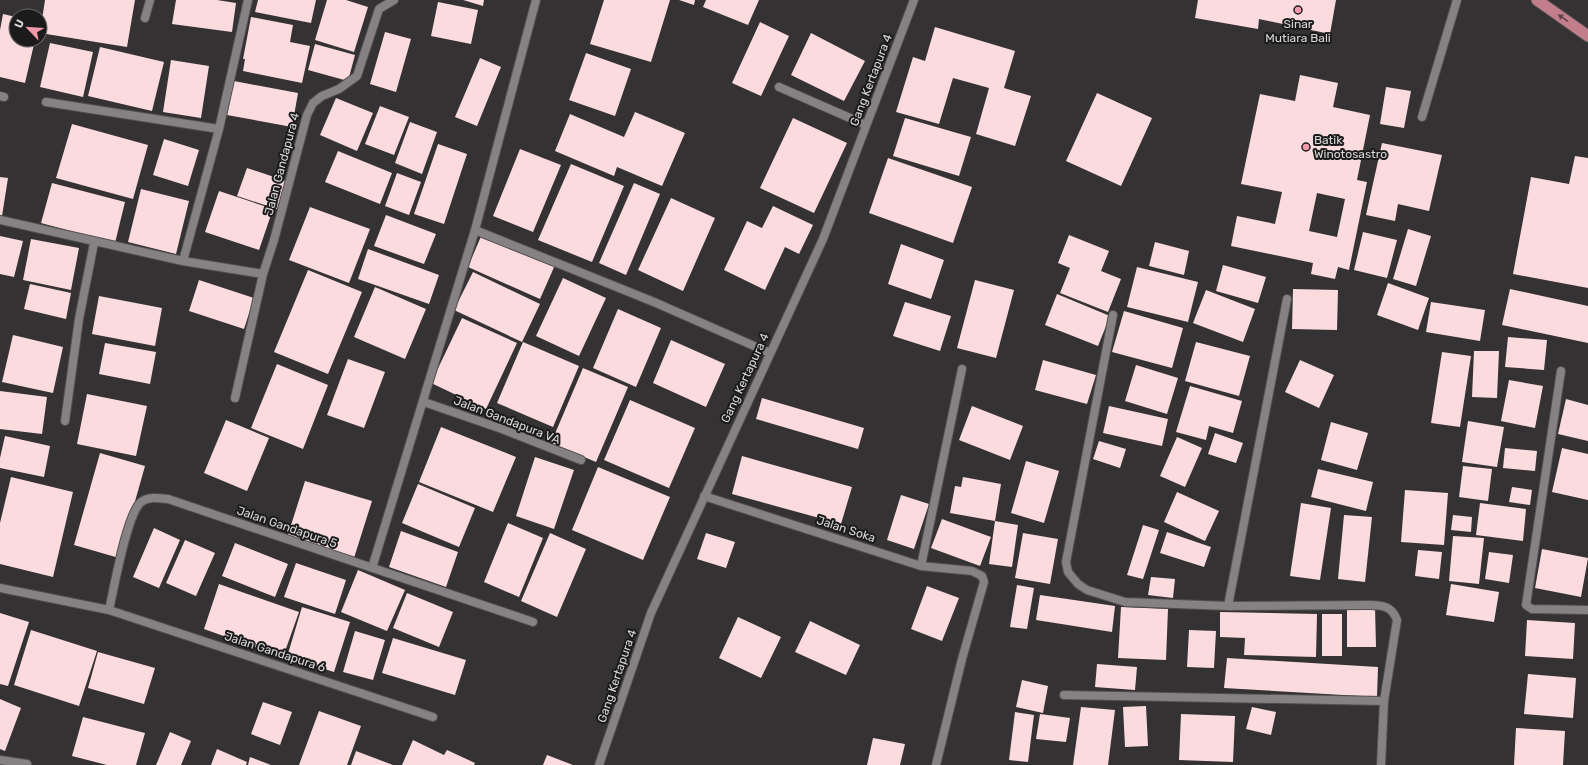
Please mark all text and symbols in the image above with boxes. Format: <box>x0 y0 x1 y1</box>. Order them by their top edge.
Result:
marker: Sinar Mutiara Bali <box>1293 5 1303 15</box>
north arrow <box>8 8 48 48</box>
one-way arrow <box>1557 14 1568 22</box>
place label: Sinar Mutiara Bali <box>1265 17 1331 45</box>
text: U <box>12 18 27 30</box>
street label: Gang Kertapura 4 <box>847 31 895 128</box>
street label: Jalan Gandapura 4 <box>262 111 303 217</box>
place label: Batik Winotosastro <box>1314 133 1387 161</box>
marker: Batik Winotosastro <box>1301 142 1311 152</box>
street label: Gang Kertapura 4 <box>718 330 772 425</box>
street label: Jalan Gandapura VA <box>452 393 562 447</box>
street label: Jalan Gandapura 5 <box>235 503 339 551</box>
street label: Jalan Soka <box>815 513 877 545</box>
street label: Gang Kertapura 4 <box>595 627 640 724</box>
street label: Jalan Gandapura 6 <box>223 629 327 675</box>

